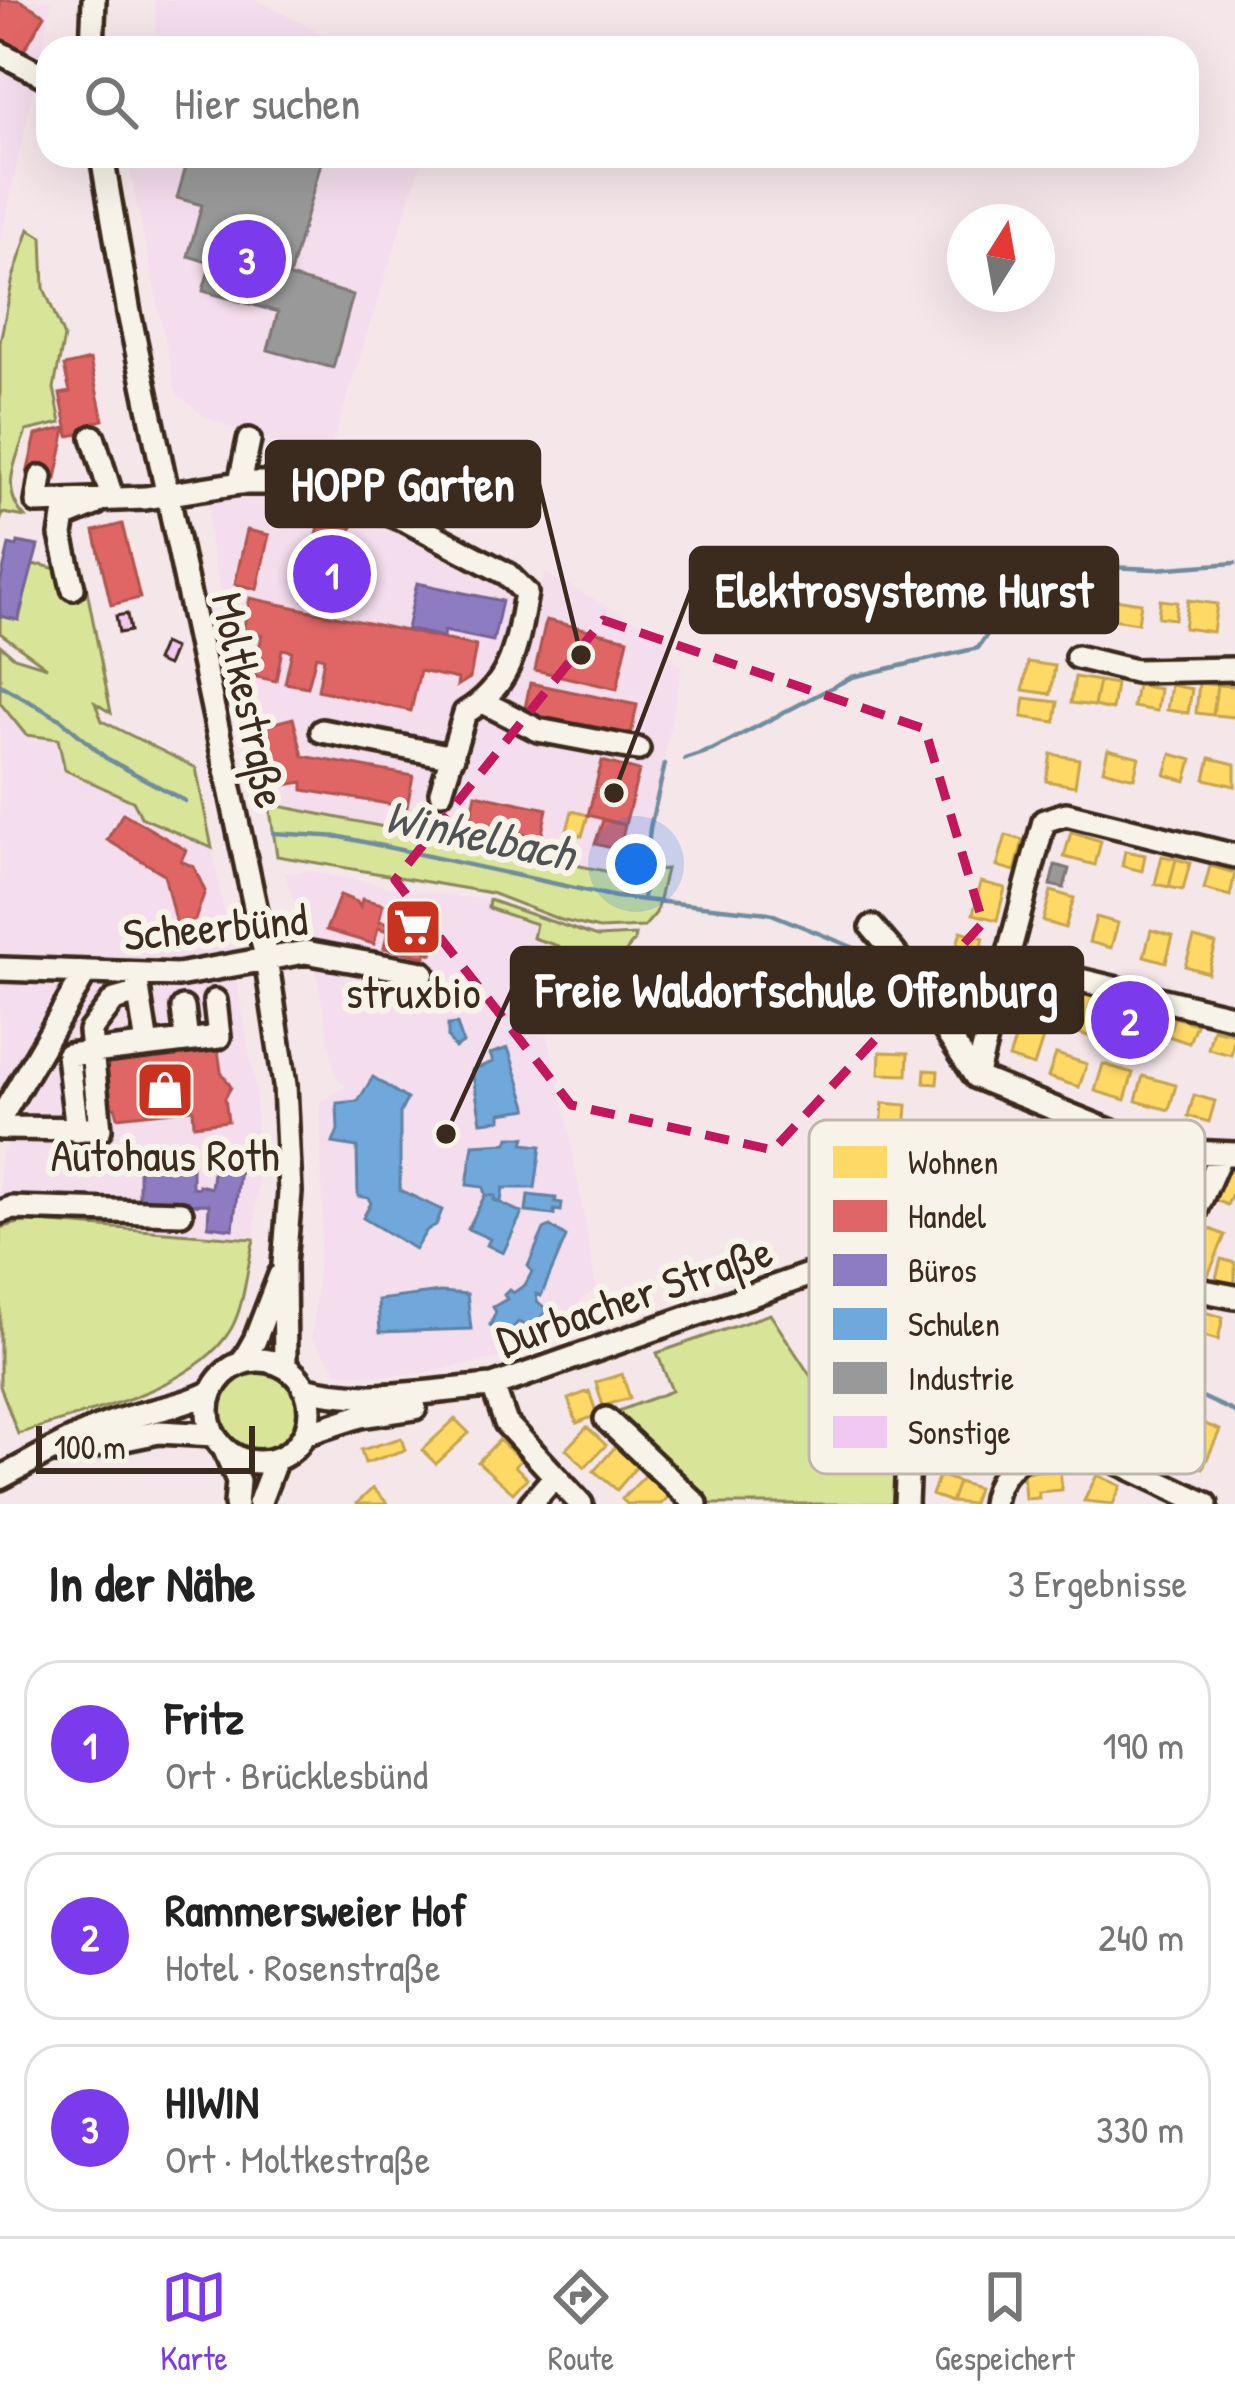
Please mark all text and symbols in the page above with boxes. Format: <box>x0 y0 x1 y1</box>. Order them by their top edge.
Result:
search box <box>36 36 1199 168</box>
icon: search <box>78 69 144 135</box>
text: Hier suchen <box>174 72 361 133</box>
north arrow <box>947 204 1055 312</box>
pin: 3 <box>208 214 286 304</box>
callout: HOPP Garten <box>267 442 539 526</box>
text: HOPP Garten <box>291 451 515 516</box>
pin: 1 <box>293 529 371 619</box>
callout: Elektrosysteme Hurst <box>691 548 1117 632</box>
text: Elektrosysteme Hurst <box>715 557 1095 623</box>
street label: Moltkestraße <box>197 587 303 813</box>
water label: Winkelbach <box>380 782 583 886</box>
your location <box>606 834 666 894</box>
street label: Scheerbünd <box>120 888 310 964</box>
supermarket icon: struxbio <box>382 896 444 958</box>
callout: Freie Waldorfschule Offenburg <box>512 948 1082 1032</box>
text: Freie Waldorfschule Offenburg <box>535 957 1058 1023</box>
place label: struxbio <box>345 961 481 1022</box>
pin: 2 <box>1091 975 1169 1065</box>
shop icon: Autohaus Roth <box>134 1059 196 1121</box>
legend <box>809 1120 1205 1474</box>
place label: Autohaus Roth <box>51 1124 279 1185</box>
text: Wohnen <box>908 1140 998 1184</box>
text: Handel <box>908 1194 986 1238</box>
street label: Durbacher Straße <box>488 1219 780 1371</box>
text: Büros <box>908 1248 977 1292</box>
text: Schulen <box>908 1302 1000 1346</box>
text: Industrie <box>908 1356 1014 1400</box>
text: Sonstige <box>908 1410 1011 1455</box>
scale bar <box>36 1420 255 1473</box>
text: 100 m <box>54 1425 126 1469</box>
text: In der Nähe <box>48 1548 255 1617</box>
text: 3 Ergebnisse <box>1007 1556 1187 1609</box>
text: Fritz <box>165 1687 244 1748</box>
text: 1 <box>83 1718 97 1771</box>
text: 190 m <box>1103 1718 1184 1771</box>
text: Ort · Brücklesbünd <box>165 1748 428 1801</box>
text: Rammersweier Hof <box>165 1879 467 1940</box>
text: 2 <box>81 1910 99 1963</box>
text: 240 m <box>1098 1910 1184 1963</box>
text: Hotel · Rosenstraße <box>165 1940 441 1993</box>
text: HIWIN <box>165 2071 259 2132</box>
text: 3 <box>81 2102 99 2155</box>
text: 330 m <box>1096 2102 1184 2155</box>
text: Ort · Moltkestraße <box>165 2132 430 2185</box>
tab: Karte <box>160 2264 228 2380</box>
tab: Route <box>548 2264 614 2380</box>
tab: Gespeichert <box>935 2264 1075 2380</box>

